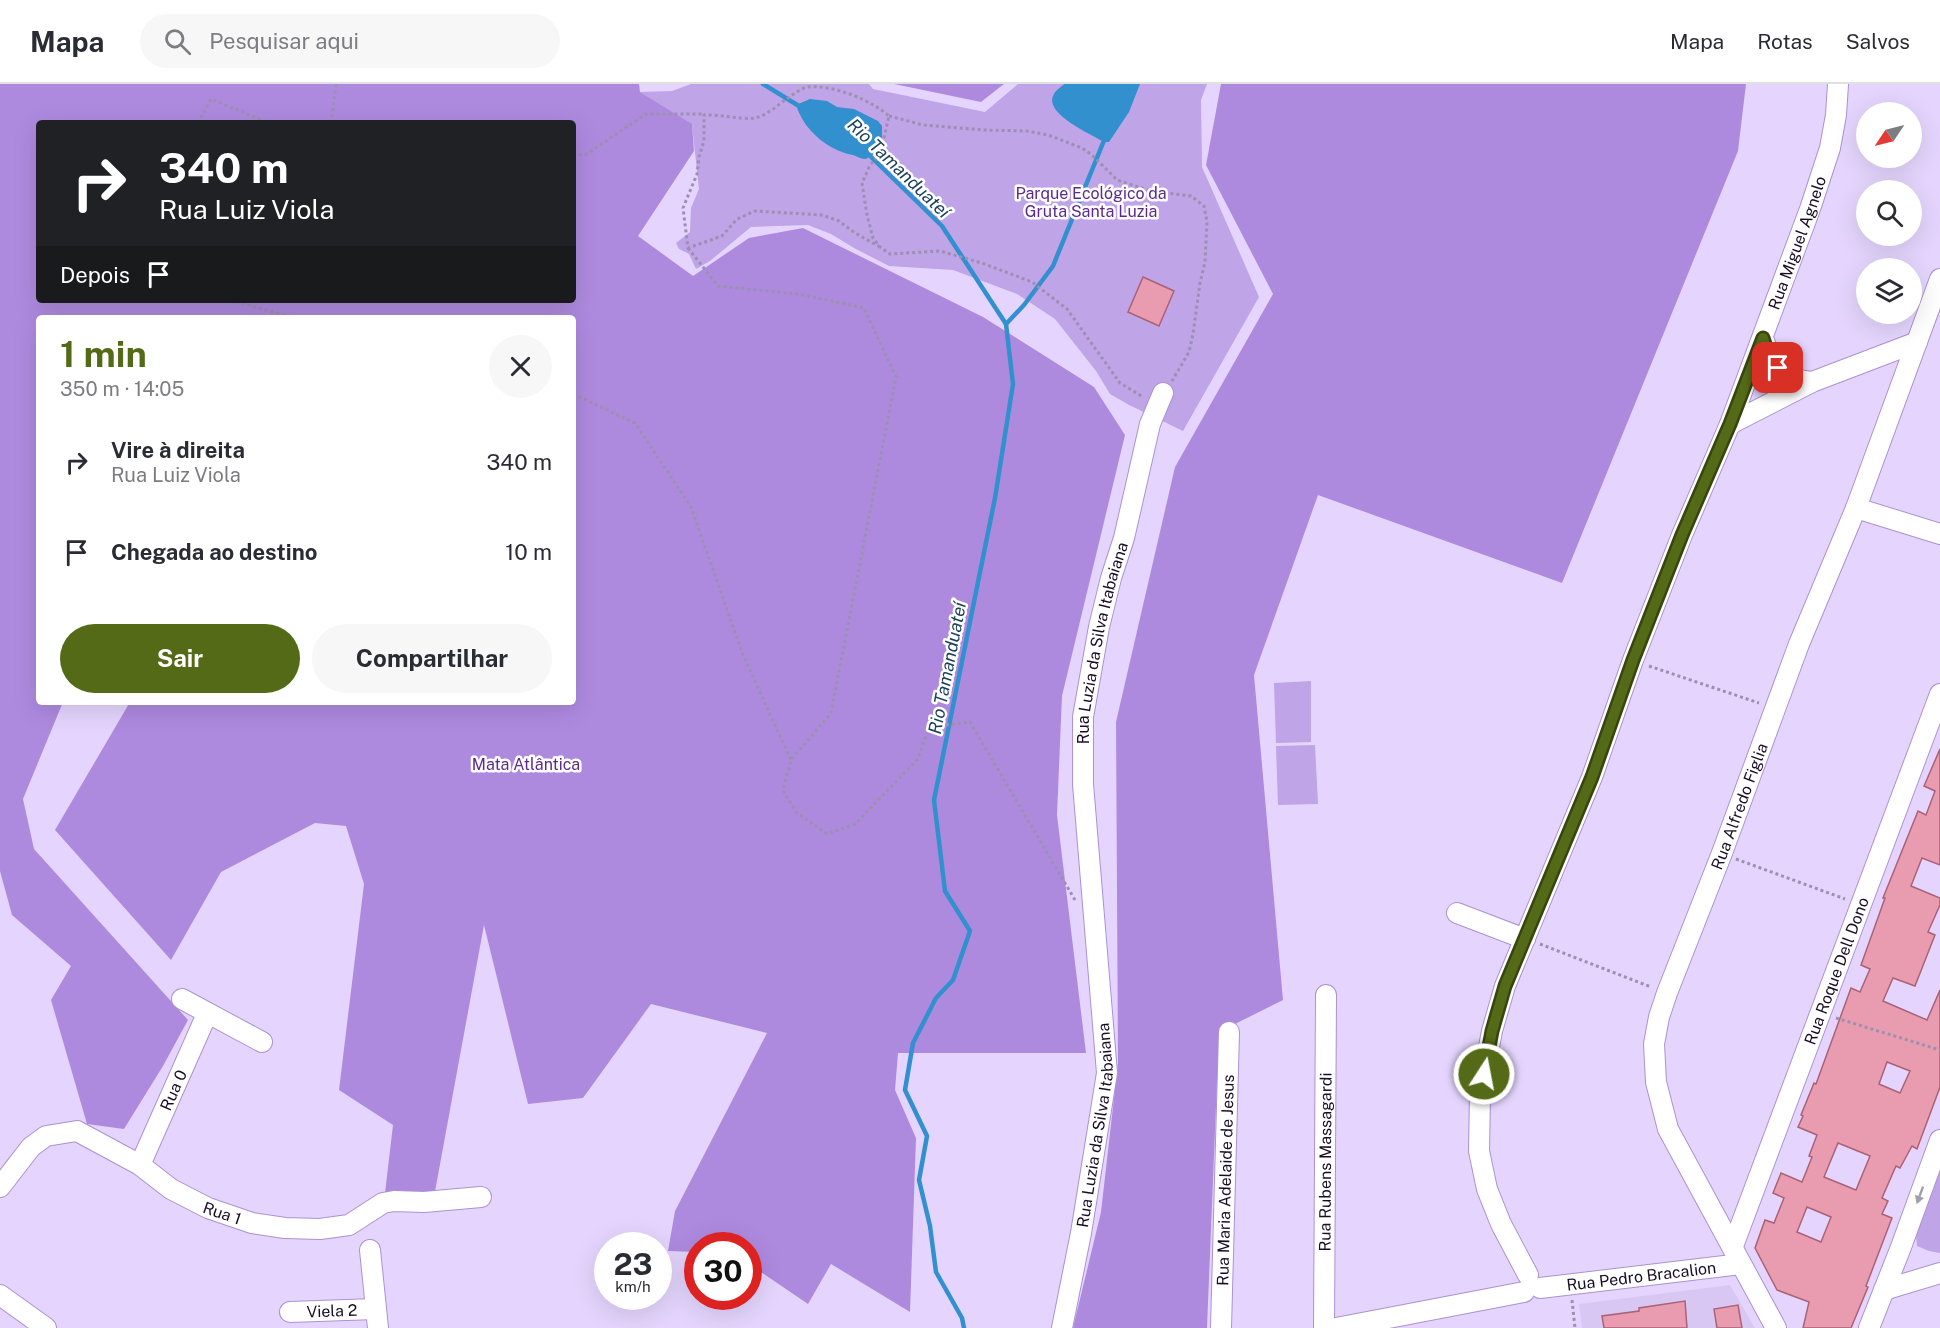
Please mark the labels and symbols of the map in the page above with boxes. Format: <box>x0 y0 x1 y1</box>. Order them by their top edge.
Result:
north arrow <box>1856 102 1922 168</box>
water label: Rio Tamanduateí <box>844 114 956 223</box>
street label: Rua Miguel Agnelo <box>1764 174 1830 312</box>
park label: Parque Ecológico da Gruta Santa Luzia <box>1015 184 1167 221</box>
pin <box>1752 342 1803 393</box>
street label: Rua Luzia da Silva Itabaiana <box>1074 539 1132 744</box>
water label: Rio Tamanduateí <box>924 599 970 736</box>
street label: Rua Alfredo Figlia <box>1707 740 1771 872</box>
park label: Mata Atlântica <box>472 755 580 774</box>
street label: Rua Roque Dell Dono <box>1800 894 1873 1047</box>
street label: Rua Luzia da Silva Itabaiana <box>1073 1022 1117 1229</box>
position arrow <box>1452 1042 1516 1106</box>
street label: Rua 0 <box>156 1067 191 1113</box>
street label: Rua Rubens Massagardi <box>1315 1072 1335 1252</box>
street label: Rua Maria Adelaide de Jesus <box>1213 1074 1237 1286</box>
one-way arrow <box>1915 1186 1925 1204</box>
street label: Rua 1 <box>201 1198 244 1228</box>
speed limit sign: 30 <box>684 1232 762 1310</box>
street label: Rua Pedro Bracalion <box>1565 1258 1717 1294</box>
street label: Viela 2 <box>306 1300 358 1321</box>

